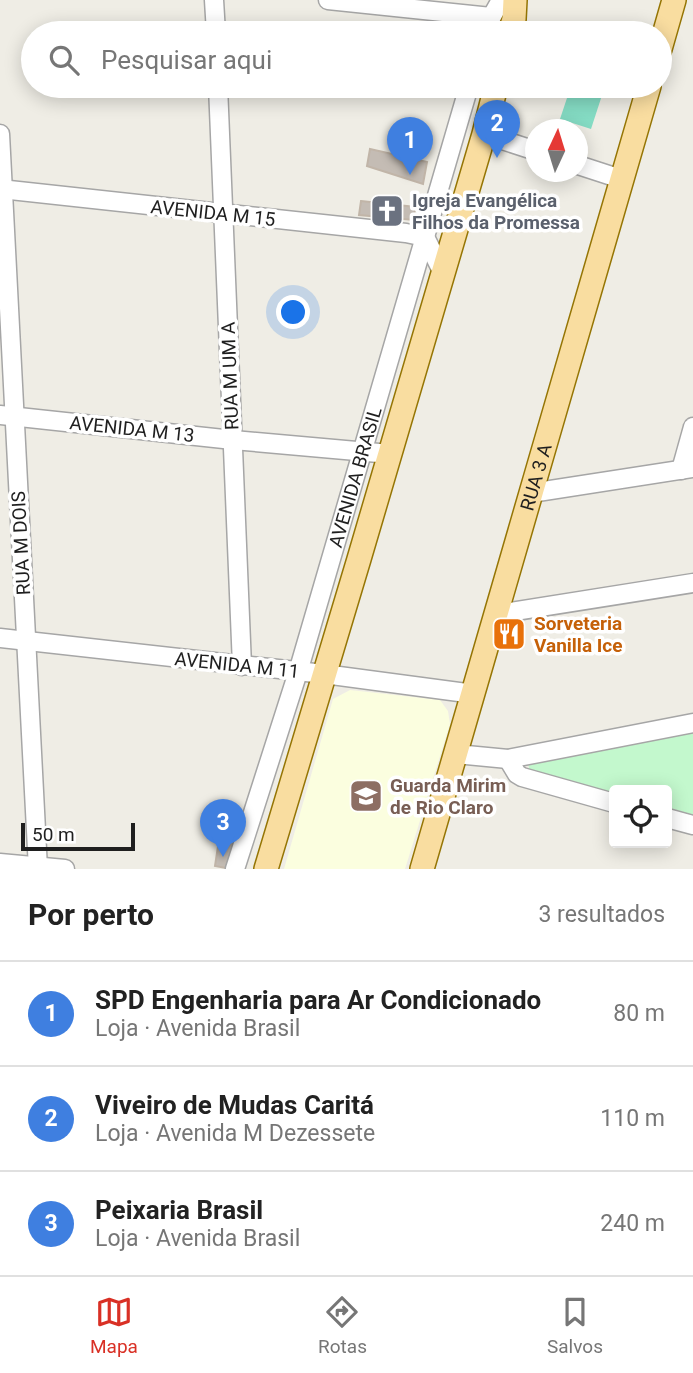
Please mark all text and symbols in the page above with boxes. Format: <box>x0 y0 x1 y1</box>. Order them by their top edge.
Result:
search box <box>21 21 672 98</box>
icon: search <box>45 41 83 79</box>
text: Pesquisar aqui <box>101 45 272 75</box>
pin: 2 <box>474 100 520 158</box>
pin: 1 <box>387 117 433 175</box>
north arrow <box>525 119 588 182</box>
place label: Igreja Evangélica Filhos da Promessa <box>412 189 580 234</box>
church icon: Igreja Evangélica Filhos da Promessa <box>368 192 406 230</box>
street label: AVENIDA M 15 <box>150 195 276 231</box>
your location <box>276 295 310 329</box>
street label: RUA M UM A <box>217 321 243 430</box>
street label: AVENIDA BRASIL <box>324 404 386 550</box>
street label: AVENIDA M 13 <box>69 411 195 447</box>
street label: RUA 3 A <box>515 440 556 513</box>
street label: RUA M DOIS <box>7 490 35 596</box>
place label: Sorveteria Vanilla Ice <box>534 612 623 657</box>
restaurant icon: Sorveteria Vanilla Ice <box>490 615 528 653</box>
street label: AVENIDA M 11 <box>174 647 300 683</box>
place label: Guarda Mirim de Rio Claro <box>390 774 506 819</box>
school or university icon: Guarda Mirim de Rio Claro <box>347 777 385 815</box>
map controls <box>609 785 672 848</box>
button: locate <box>609 785 672 848</box>
pin: 3 <box>200 799 246 857</box>
scale bar <box>21 820 135 852</box>
text: 50 m <box>32 823 75 846</box>
text: Por perto <box>28 897 154 932</box>
text: 3 resultados <box>538 901 665 928</box>
text: SPD Engenharia para Ar Condicionado <box>95 985 541 1015</box>
text: 1 <box>44 1000 58 1027</box>
text: 80 m <box>613 1000 665 1027</box>
text: Loja · Avenida Brasil <box>95 1015 300 1042</box>
text: Viveiro de Mudas Caritá <box>95 1090 374 1120</box>
text: 2 <box>44 1105 58 1132</box>
text: 110 m <box>600 1105 665 1132</box>
text: Loja · Avenida M Dezessete <box>95 1120 375 1147</box>
text: Peixaria Brasil <box>95 1195 263 1225</box>
text: 3 <box>44 1210 58 1237</box>
text: 240 m <box>600 1210 665 1237</box>
text: Loja · Avenida Brasil <box>95 1225 300 1252</box>
tab: Mapa <box>90 1293 138 1358</box>
tab: Rotas <box>318 1293 367 1358</box>
tab: Salvos <box>547 1293 603 1358</box>

